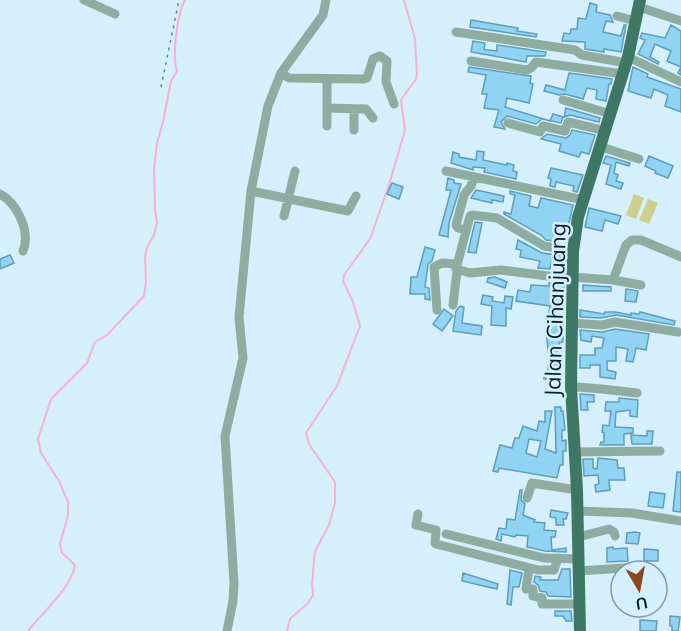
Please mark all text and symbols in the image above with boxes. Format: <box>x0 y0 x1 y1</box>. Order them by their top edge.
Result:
street label: Jalan Cihanjuang <box>538 223 572 397</box>
north arrow <box>609 559 669 619</box>
text: U <box>634 593 649 615</box>

